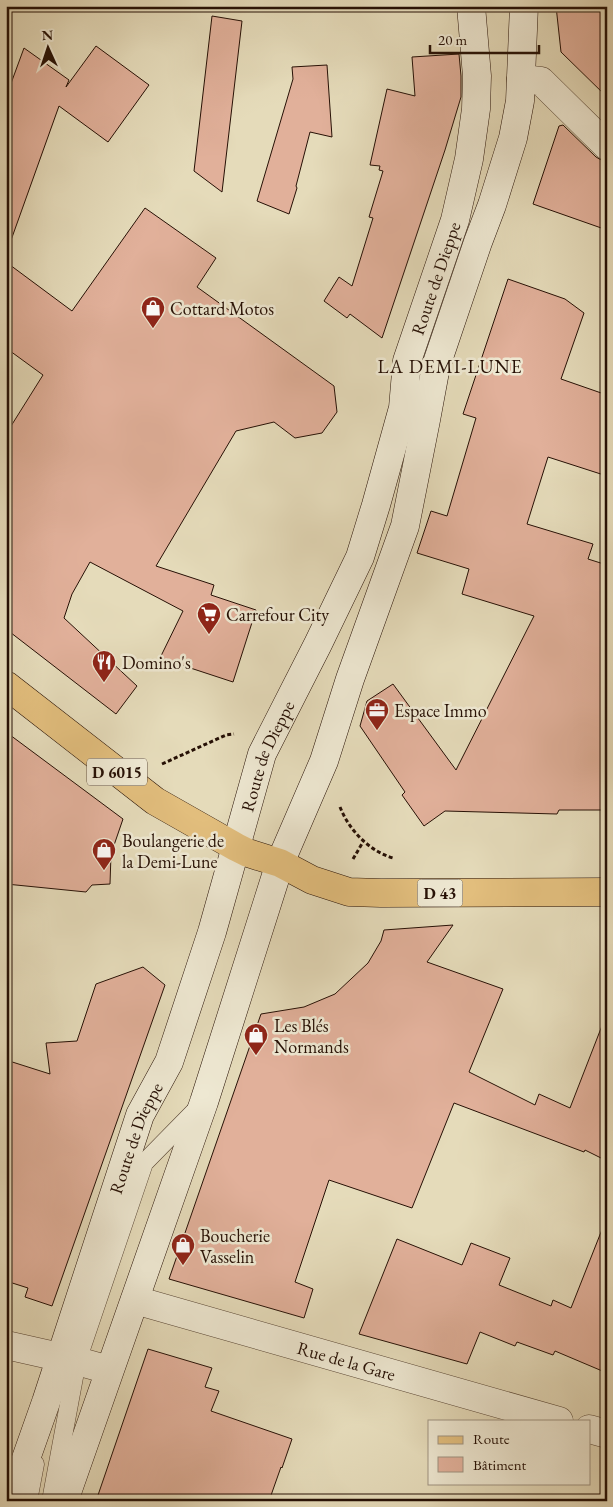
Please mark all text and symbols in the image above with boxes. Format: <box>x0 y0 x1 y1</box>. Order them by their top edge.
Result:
north arrow <box>22 22 72 72</box>
scale bar <box>430 22 539 54</box>
text: N <box>41 26 54 44</box>
text: 20 m <box>438 30 467 49</box>
street label: Route de Dieppe <box>405 219 465 338</box>
shop icon: Cottard Motos <box>140 295 166 329</box>
place label: Cottard Motos <box>170 297 274 320</box>
district label: LA DEMI-LUNE <box>378 354 522 379</box>
supermarket icon: Carrefour City <box>196 601 222 635</box>
place label: Carrefour City <box>226 603 329 626</box>
restaurant icon: Domino's <box>91 649 117 683</box>
place label: Domino's <box>122 651 191 674</box>
street label: Route de Dieppe <box>235 696 299 814</box>
office icon: Espace Immo <box>364 697 390 731</box>
place label: Espace Immo <box>394 699 487 722</box>
road number: D 6015 <box>87 759 147 786</box>
place label: Boulangerie de la Demi-Lune <box>122 829 224 873</box>
shop icon: Boulangerie de la Demi-Lune <box>91 837 117 871</box>
road number: D 43 <box>418 880 462 906</box>
place label: Les Blés Normands <box>274 1014 349 1058</box>
shop icon: Les Blés Normands <box>243 1022 269 1056</box>
street label: Route de Dieppe <box>104 1078 167 1197</box>
place label: Boucherie Vasselin <box>200 1224 270 1268</box>
shop icon: Boucherie Vasselin <box>170 1232 196 1266</box>
street label: Rue de la Gare <box>295 1335 398 1385</box>
legend <box>428 1420 590 1484</box>
text: Route <box>473 1429 510 1448</box>
text: Bâtiment <box>473 1455 527 1474</box>

